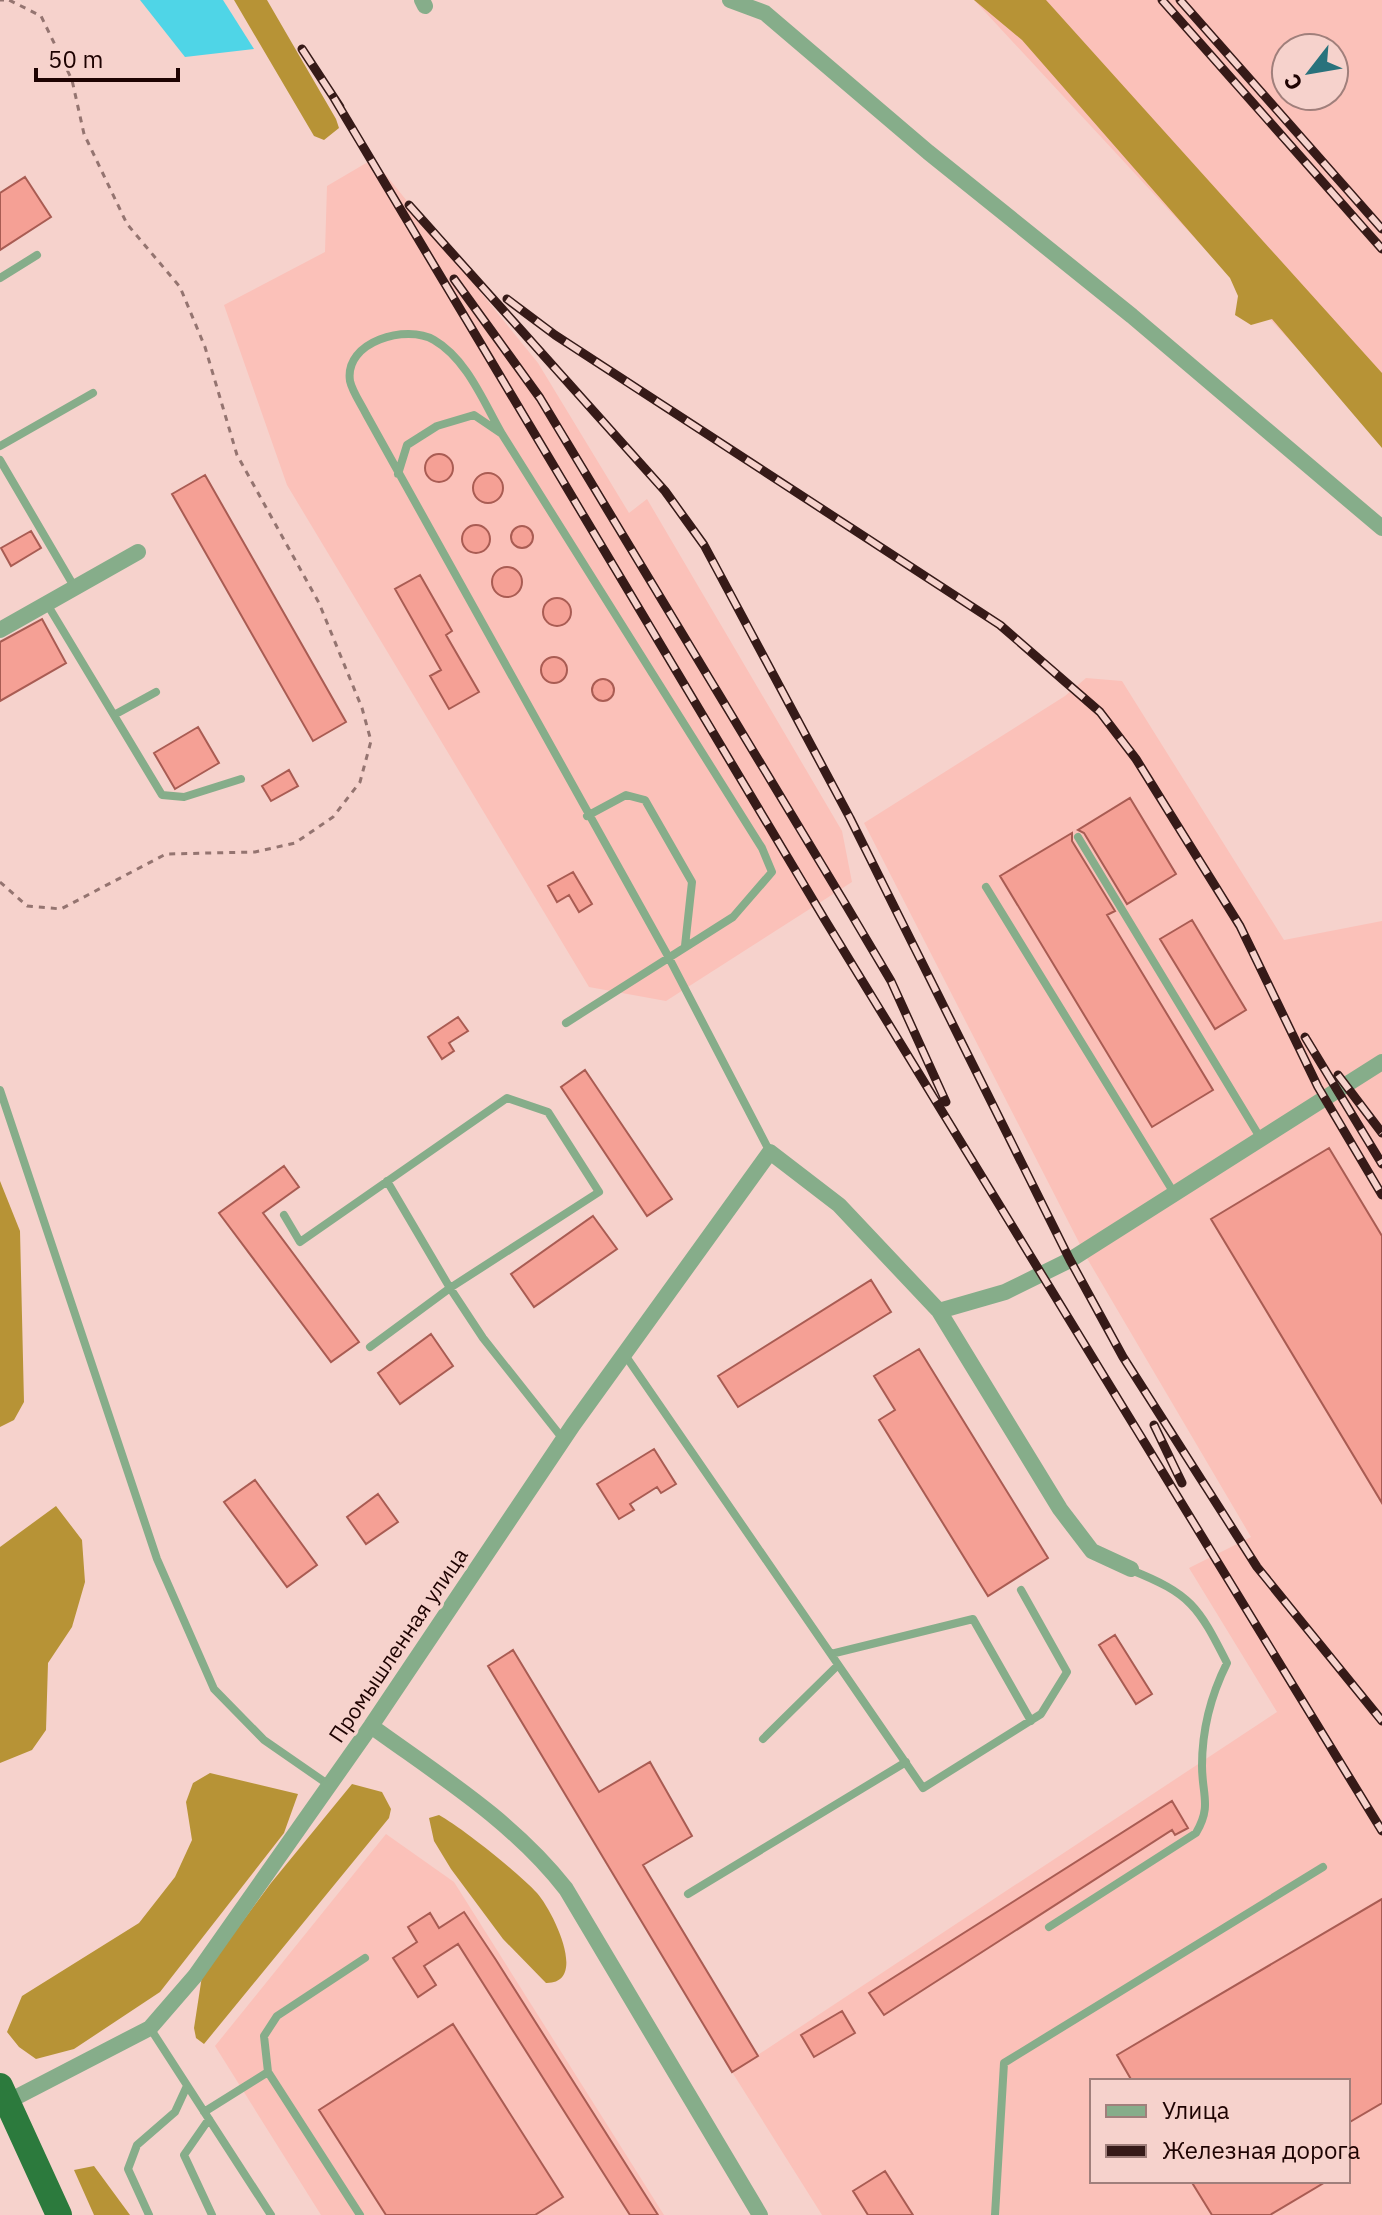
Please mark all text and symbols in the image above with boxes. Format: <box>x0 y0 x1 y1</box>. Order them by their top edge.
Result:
scale bar <box>36 32 178 82</box>
north arrow <box>1270 32 1350 112</box>
text: 50 m <box>48 43 103 75</box>
text: С <box>1276 69 1309 96</box>
street label: Промышленная улица <box>321 1541 474 1748</box>
legend <box>1090 2079 1350 2183</box>
text: Улица <box>1162 2094 1230 2126</box>
text: Железная дорога <box>1162 2134 1360 2166</box>

